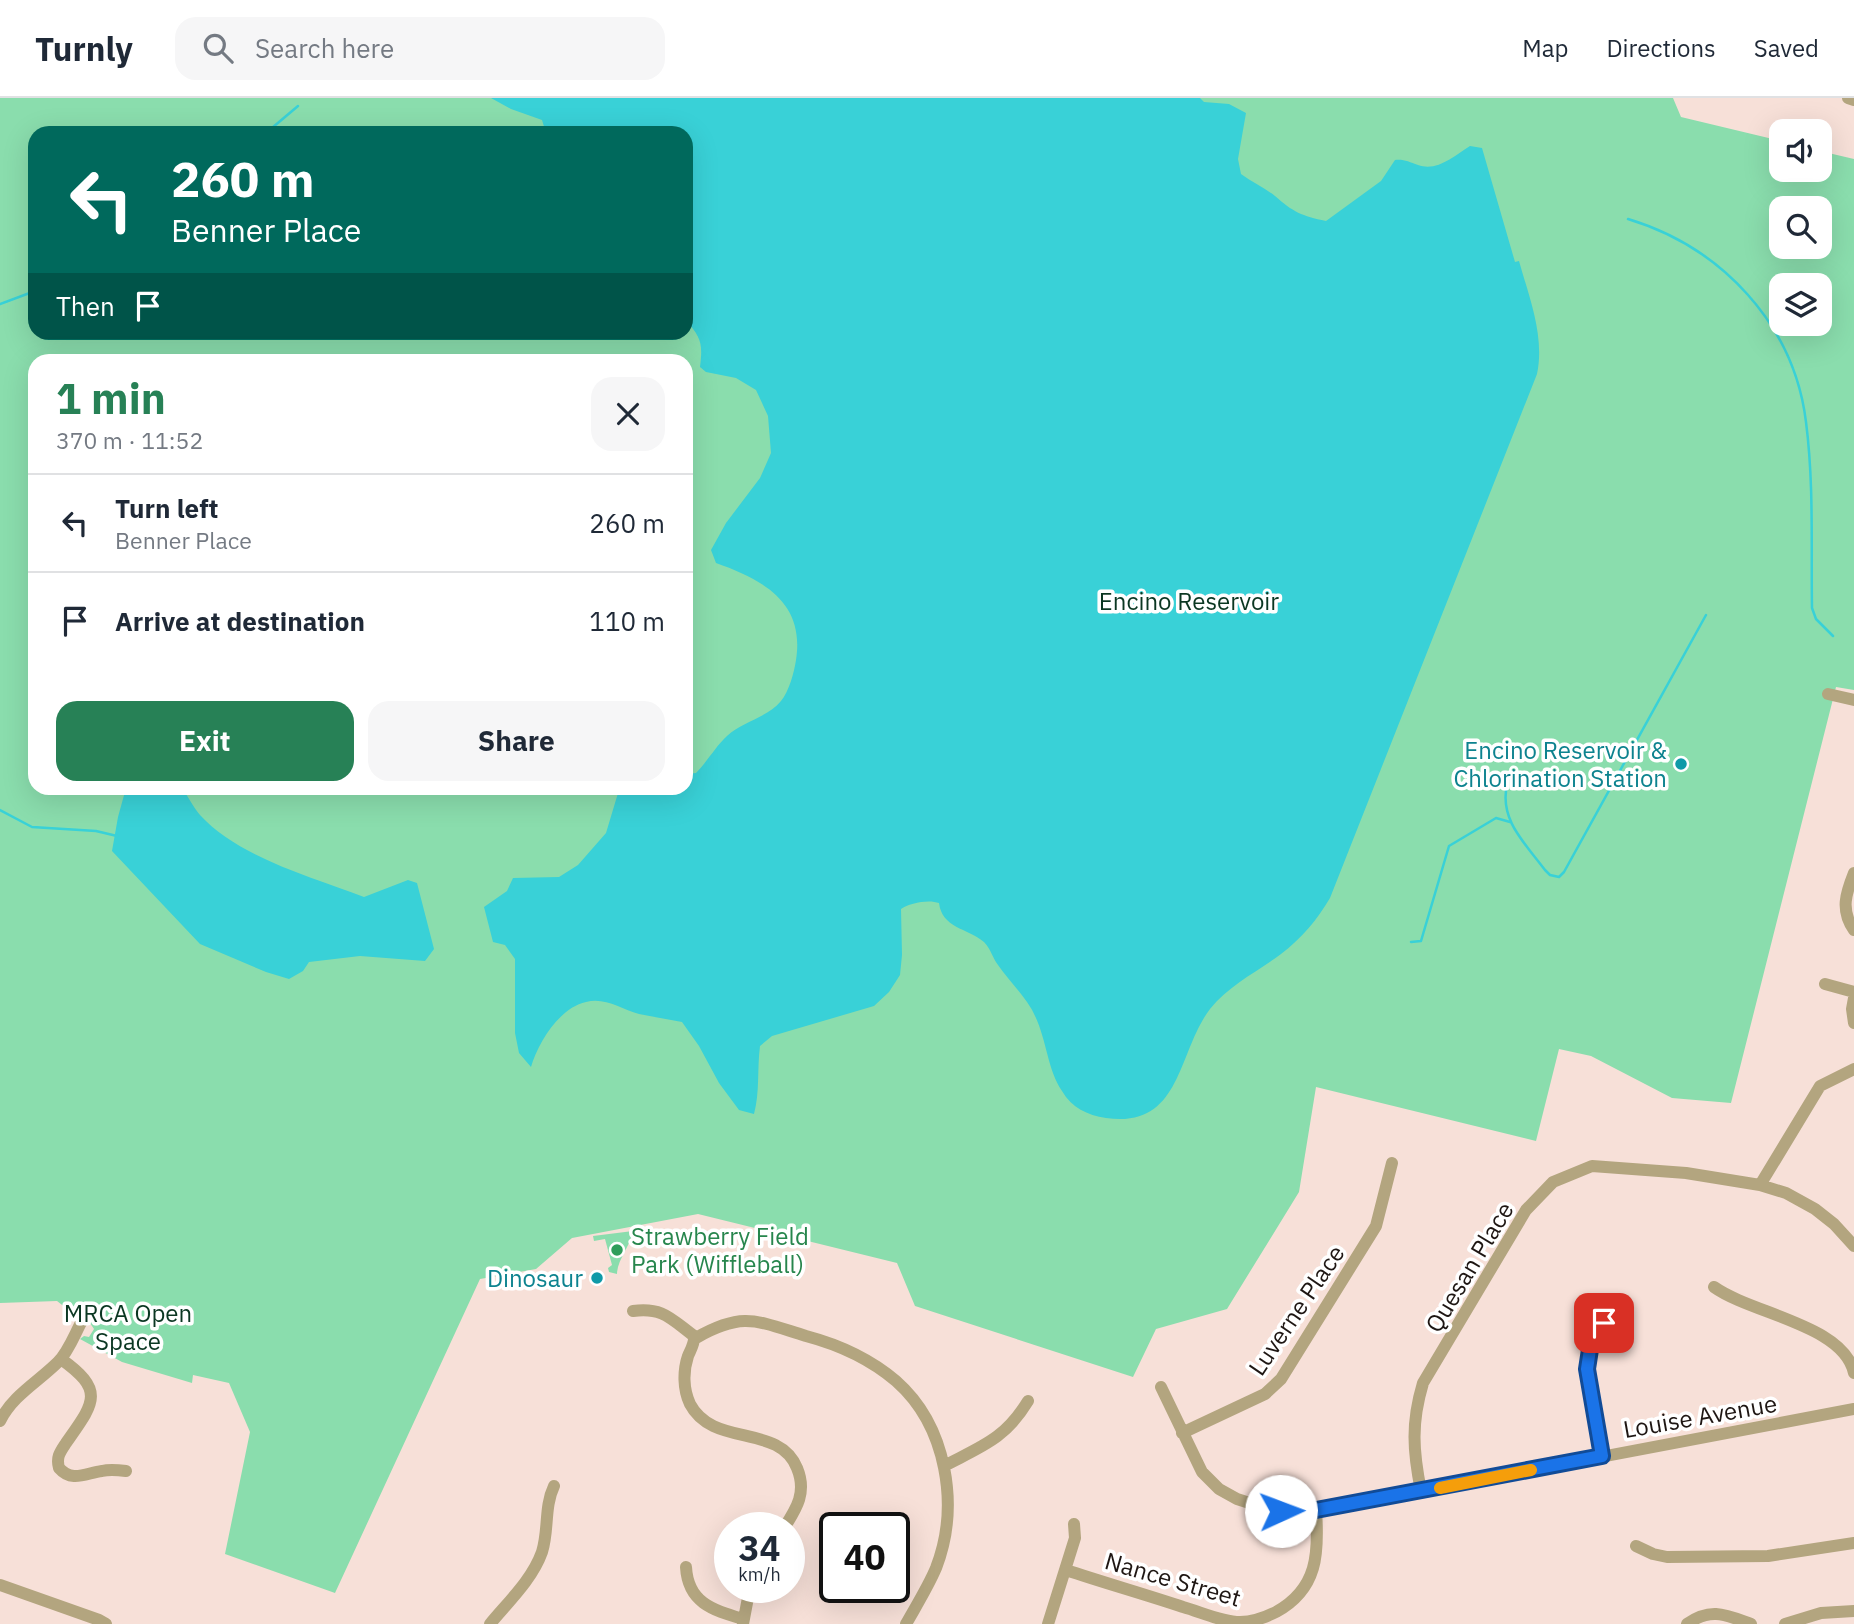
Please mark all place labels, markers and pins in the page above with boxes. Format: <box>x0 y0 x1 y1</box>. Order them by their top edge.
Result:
place label: Encino Reservoir & Chlorination Station <box>1453 734 1667 794</box>
marker: Encino Reservoir & Chlorination Station <box>1673 756 1689 772</box>
place label: Strawberry Field Park (Wiffleball) <box>631 1220 809 1280</box>
marker: Strawberry Field Park (Wiffleball) <box>609 1242 625 1258</box>
place label: Dinosaur <box>487 1262 583 1294</box>
marker: Dinosaur <box>589 1270 605 1286</box>
pin <box>1574 1293 1634 1353</box>

